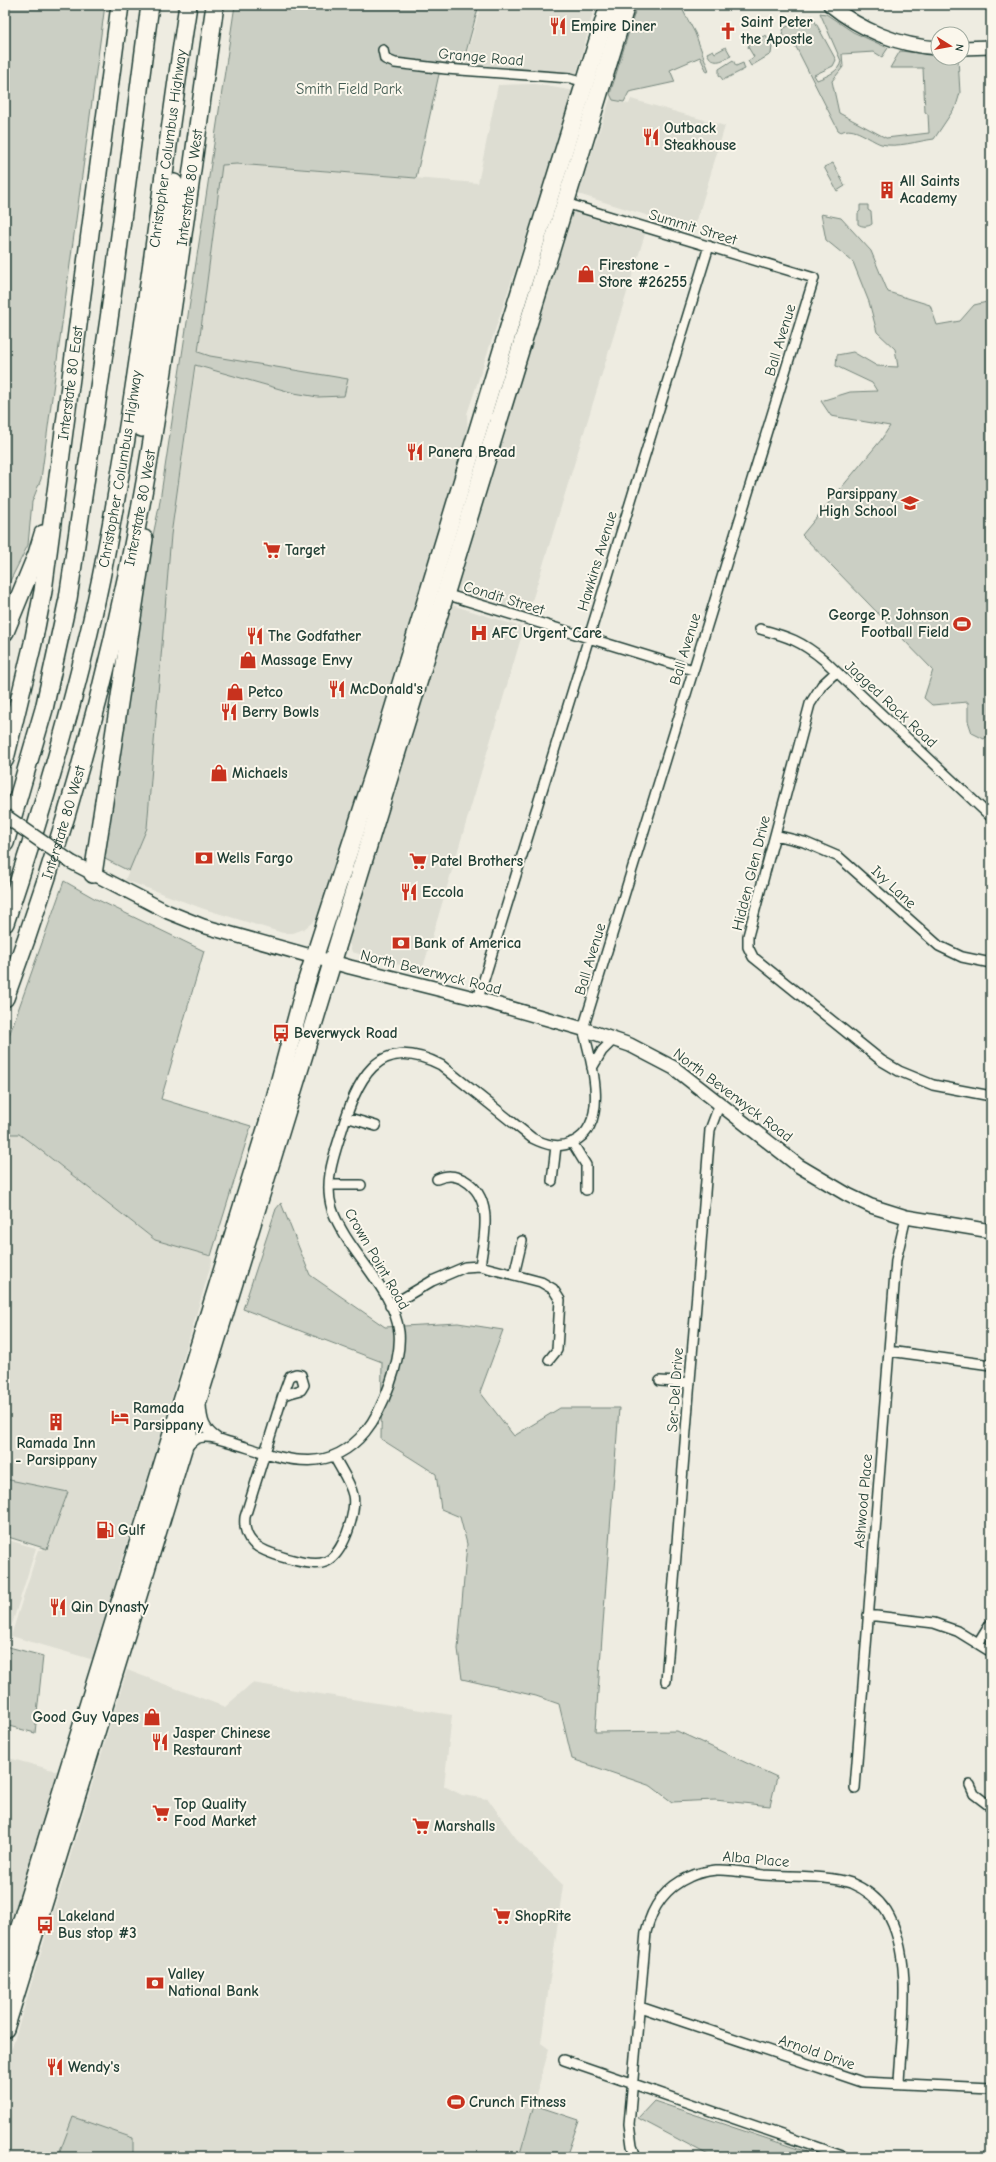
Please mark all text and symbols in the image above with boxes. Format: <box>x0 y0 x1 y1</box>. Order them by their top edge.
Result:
place label: Saint Peter the Apostle <box>740 13 813 48</box>
restaurant icon: Empire Diner <box>548 16 568 36</box>
place label: Empire Diner <box>571 17 656 35</box>
church icon: Saint Peter the Apostle <box>718 21 738 41</box>
north arrow <box>930 26 970 66</box>
text: N <box>952 43 966 53</box>
street label: Grange Road <box>438 44 524 70</box>
street label: Christopher Columbus Highway <box>145 48 190 249</box>
park label: Smith Field Park <box>296 80 403 98</box>
place label: Outback Steakhouse <box>664 119 736 154</box>
street label: Interstate 80 West <box>173 127 207 247</box>
restaurant icon: Outback Steakhouse <box>641 127 661 147</box>
place label: All Saints Academy <box>900 172 960 207</box>
building icon: All Saints Academy <box>877 180 897 200</box>
street label: Summit Street <box>647 205 740 249</box>
place label: Firestone - Store #26255 <box>599 256 687 291</box>
shop icon: Firestone - Store #26255 <box>576 264 596 284</box>
street label: Ball Avenue <box>761 301 800 378</box>
street label: Interstate 80 East <box>54 324 87 441</box>
street label: Christopher Columbus Highway <box>94 369 146 569</box>
restaurant icon: Panera Bread <box>405 442 425 462</box>
place label: Panera Bread <box>428 443 516 461</box>
street label: Interstate 80 West <box>120 448 160 568</box>
place label: Parsippany High School <box>819 485 897 520</box>
school or university icon: Parsippany High School <box>900 493 920 513</box>
street label: Hawkins Avenue <box>573 508 621 613</box>
supermarket icon: Target <box>262 540 282 560</box>
place label: Target <box>285 541 326 559</box>
street label: Condit Street <box>461 577 547 619</box>
place label: George P. Johnson Football Field <box>829 606 949 641</box>
street label: Ball Avenue <box>666 610 705 687</box>
sports icon: George P. Johnson Football Field <box>952 614 972 634</box>
hospital icon: AFC Urgent Care <box>469 623 489 643</box>
place label: AFC Urgent Care <box>492 624 602 642</box>
restaurant icon: The Godfather <box>245 626 265 646</box>
place label: The Godfather <box>268 627 361 645</box>
shop icon: Massage Envy <box>238 650 258 670</box>
place label: Massage Envy <box>261 651 352 669</box>
street label: Jagged Rock Road <box>841 657 941 751</box>
restaurant icon: McDonald's <box>327 679 347 699</box>
place label: McDonald's <box>350 680 423 698</box>
shop icon: Petco <box>225 682 245 702</box>
place label: Petco <box>248 683 283 701</box>
restaurant icon: Berry Bowls <box>219 702 239 722</box>
place label: Berry Bowls <box>242 703 319 721</box>
street label: Interstate 80 West <box>38 763 89 882</box>
shop icon: Michaels <box>209 763 229 783</box>
place label: Michaels <box>232 764 288 782</box>
street label: Hidden Glen Drive <box>728 813 774 932</box>
bank icon: Wells Fargo <box>194 848 214 868</box>
place label: Wells Fargo <box>217 849 293 867</box>
supermarket icon: Patel Brothers <box>408 851 428 871</box>
place label: Patel Brothers <box>431 852 523 870</box>
street label: Ivy Lane <box>868 862 920 913</box>
restaurant icon: Eccola <box>399 882 419 902</box>
place label: Eccola <box>422 883 464 901</box>
street label: Ball Avenue <box>571 920 610 997</box>
bank icon: Bank of America <box>391 933 411 953</box>
place label: Bank of America <box>414 934 521 952</box>
street label: North Beverwyck Road <box>359 946 503 998</box>
bus stop icon: Beverwyck Road <box>271 1023 291 1043</box>
place label: Beverwyck Road <box>294 1024 398 1042</box>
street label: North Beverwyck Road <box>670 1044 796 1146</box>
street label: Crown Point Road <box>341 1205 413 1313</box>
street label: Ser-Del Drive <box>663 1347 687 1433</box>
place label: Ramada Parsippany <box>133 1399 203 1434</box>
hotel icon: Ramada Parsippany <box>110 1407 130 1427</box>
building icon: Ramada Inn - Parsippany <box>46 1412 66 1432</box>
place label: Ramada Inn - Parsippany <box>15 1434 97 1469</box>
street label: Ashwood Place <box>850 1453 876 1549</box>
fuel station icon: Gulf <box>95 1520 115 1540</box>
place label: Gulf <box>118 1521 146 1539</box>
restaurant icon: Qin Dynasty <box>48 1597 68 1617</box>
place label: Qin Dynasty <box>71 1598 149 1616</box>
shop icon: Good Guy Vapes <box>142 1707 162 1727</box>
place label: Good Guy Vapes <box>33 1708 139 1726</box>
place label: Jasper Chinese Restaurant <box>173 1724 270 1759</box>
restaurant icon: Jasper Chinese Restaurant <box>150 1732 170 1752</box>
place label: Top Quality Food Market <box>174 1795 258 1830</box>
supermarket icon: Top Quality Food Market <box>151 1803 171 1823</box>
supermarket icon: Marshalls <box>411 1816 431 1836</box>
place label: Marshalls <box>434 1817 495 1835</box>
street label: Alba Place <box>722 1847 791 1871</box>
supermarket icon: ShopRite <box>492 1906 512 1926</box>
place label: Lakeland Bus stop #3 <box>58 1907 137 1942</box>
place label: ShopRite <box>515 1907 571 1925</box>
bus stop icon: Lakeland Bus stop #3 <box>35 1915 55 1935</box>
place label: Valley National Bank <box>168 1965 259 2000</box>
bank icon: Valley National Bank <box>145 1973 165 1993</box>
street label: Arnold Drive <box>777 2031 858 2074</box>
restaurant icon: Wendy's <box>45 2057 65 2077</box>
place label: Wendy's <box>68 2058 120 2076</box>
sports icon: Crunch Fitness <box>446 2092 466 2112</box>
place label: Crunch Fitness <box>469 2093 566 2111</box>

